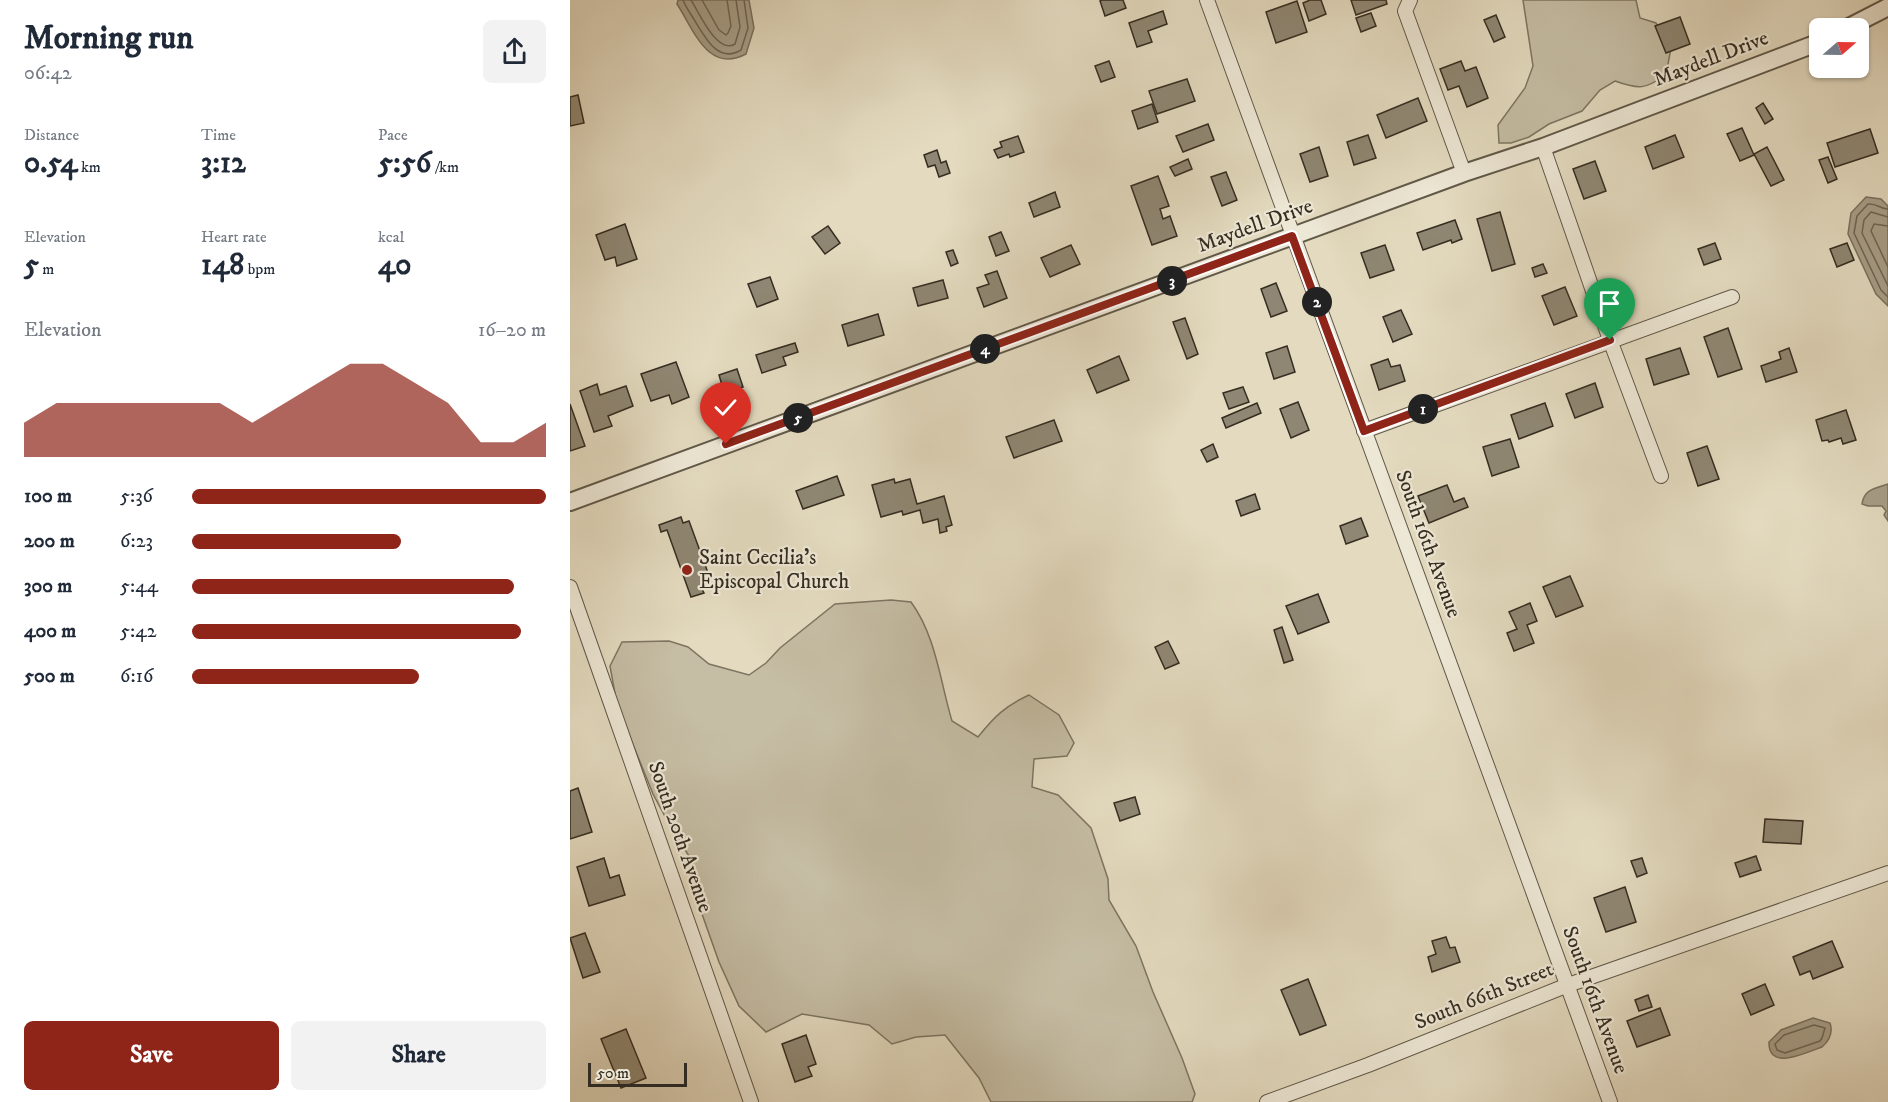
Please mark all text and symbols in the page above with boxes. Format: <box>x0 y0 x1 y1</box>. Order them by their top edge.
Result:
text: Morning run <box>24 18 193 59</box>
north arrow <box>1809 18 1869 78</box>
map controls <box>1809 18 1869 78</box>
button: share <box>483 20 546 83</box>
street label: Maydell Drive <box>1650 25 1772 93</box>
text: 06:42 <box>24 61 72 86</box>
text: Distance <box>24 125 79 145</box>
text: Time <box>201 125 236 145</box>
text: Pace <box>378 125 408 145</box>
text: 0.54 <box>24 145 77 182</box>
text: 3:12 <box>201 145 246 182</box>
text: 5:56 <box>378 145 431 182</box>
text: km <box>77 157 101 177</box>
text: /km <box>431 157 459 177</box>
street label: Maydell Drive <box>1194 193 1317 259</box>
text: Elevation <box>24 227 86 247</box>
text: Heart rate <box>201 227 267 247</box>
text: kcal <box>378 227 404 247</box>
text: 5 <box>24 247 39 284</box>
text: 148 <box>201 247 244 284</box>
text: 40 <box>378 247 411 284</box>
text: m <box>39 259 54 279</box>
text: bpm <box>244 259 275 279</box>
pin: 3 <box>1157 266 1187 296</box>
text: 3 <box>1169 271 1175 291</box>
pin <box>1584 278 1635 340</box>
pin: 2 <box>1302 287 1332 317</box>
icon: arrive <box>1593 287 1626 320</box>
text: 2 <box>1313 292 1321 312</box>
text: Elevation <box>24 318 101 343</box>
text: 16–20 m <box>478 318 546 343</box>
pin: 4 <box>970 334 1000 364</box>
text: 4 <box>980 339 990 359</box>
pin <box>700 382 751 444</box>
icon: check <box>709 391 742 424</box>
pin: 1 <box>1408 394 1438 424</box>
text: 1 <box>1420 399 1426 419</box>
pin: 5 <box>783 403 813 433</box>
text: 5 <box>794 408 802 428</box>
street label: South 16th Avenue <box>1389 467 1467 622</box>
text: 100 m <box>24 484 72 509</box>
text: 5:36 <box>120 484 153 509</box>
text: 200 m <box>24 529 75 554</box>
text: 6:23 <box>120 529 153 554</box>
place label: Saint Cecilia's Episcopal Church <box>699 545 849 595</box>
marker: Saint Cecilia's Episcopal Church <box>680 563 694 577</box>
text: 300 m <box>24 574 72 599</box>
text: 5:44 <box>120 574 158 599</box>
text: 400 m <box>24 619 76 644</box>
text: 5:42 <box>120 619 157 644</box>
text: 500 m <box>24 664 75 689</box>
text: 6:16 <box>120 664 153 689</box>
street label: South 20th Avenue <box>642 758 718 916</box>
street label: South 16th Avenue <box>1556 923 1634 1078</box>
street label: South 66th Street <box>1411 956 1557 1036</box>
button: Save <box>24 1021 279 1090</box>
button: Share <box>291 1021 546 1090</box>
scale bar <box>588 1060 687 1088</box>
text: 50 m <box>597 1063 629 1083</box>

